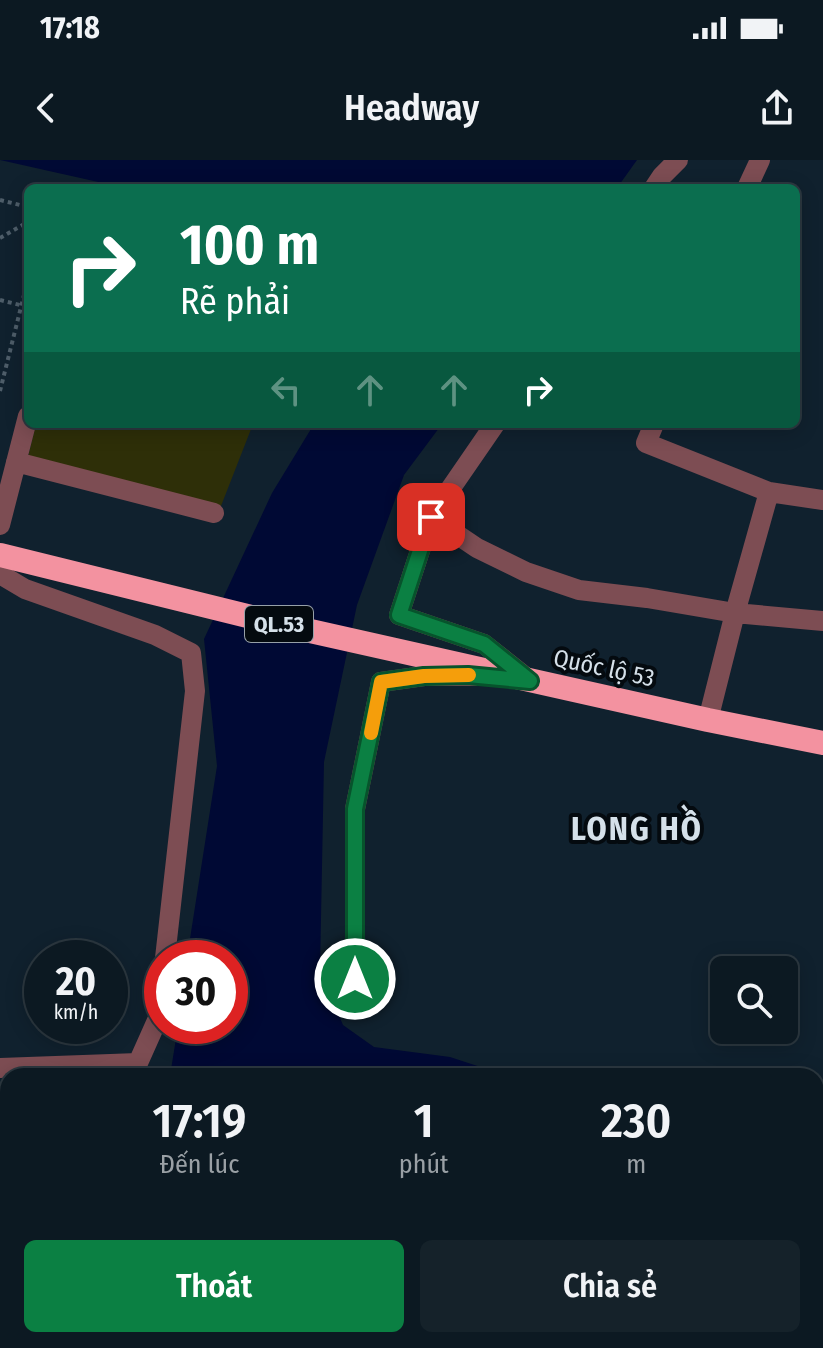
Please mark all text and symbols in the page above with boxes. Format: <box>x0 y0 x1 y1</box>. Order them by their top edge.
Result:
text: 17:18 <box>40 10 100 46</box>
icon: back <box>24 86 68 130</box>
text: Headway <box>344 86 479 130</box>
icon: share <box>755 86 799 130</box>
text: 100 m <box>180 212 319 279</box>
icon: right <box>48 216 152 320</box>
text: Rẽ phải <box>180 280 290 324</box>
icon: left <box>264 368 308 412</box>
icon: ahead <box>348 368 392 412</box>
icon: ahead <box>432 368 476 412</box>
icon: right <box>516 368 560 412</box>
pin <box>397 483 465 551</box>
icon: arrive <box>409 495 453 539</box>
road number: QL.53 <box>245 606 313 642</box>
street label: Quốc lộ 53 <box>551 644 657 692</box>
district label: LONG HỒ <box>571 804 703 848</box>
position arrow <box>313 937 397 1021</box>
speed limit sign: 30 <box>144 940 248 1044</box>
map controls <box>710 956 798 1044</box>
button: search <box>710 956 798 1044</box>
text: 20 <box>56 958 96 1006</box>
text: km/h <box>54 1000 98 1024</box>
text: 17:19 <box>153 1092 246 1150</box>
text: 1 <box>414 1092 434 1150</box>
text: 230 <box>601 1092 671 1150</box>
text: Đến lúc <box>160 1149 239 1180</box>
text: phút <box>399 1149 449 1180</box>
text: m <box>626 1149 646 1180</box>
button: Thoát <box>24 1240 404 1332</box>
button: Chia sẻ <box>420 1240 800 1332</box>

